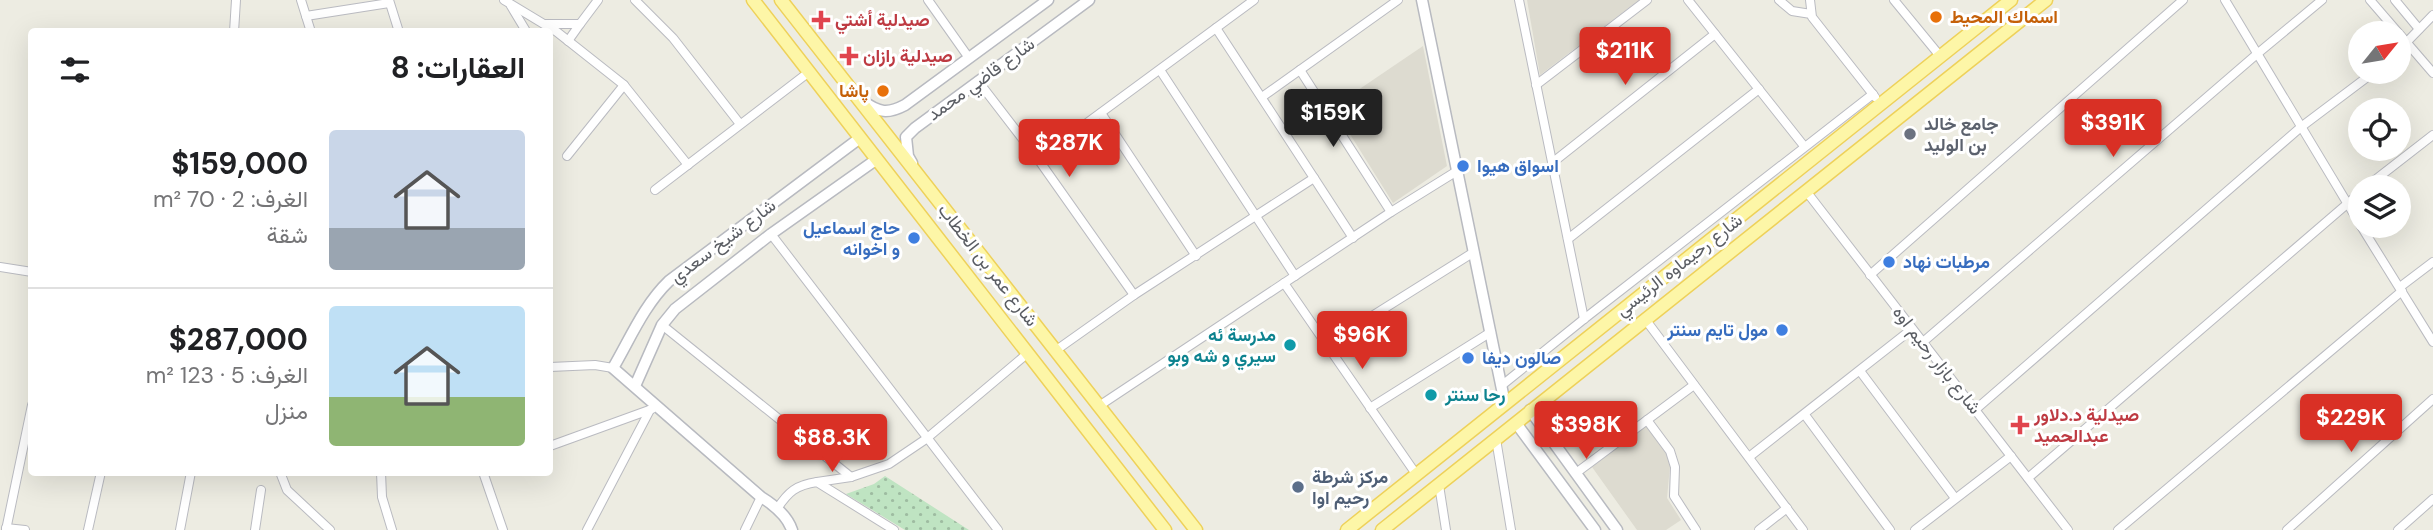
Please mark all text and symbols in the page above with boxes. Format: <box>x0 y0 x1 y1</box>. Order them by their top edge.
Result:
place label: اسماك المحيط <box>1950 5 2058 29</box>
place label: صيدلية أشتي <box>835 8 930 35</box>
marker: اسماك المحيط <box>1928 9 1944 25</box>
marker: صيدلية أشتي <box>813 12 829 28</box>
north arrow <box>2348 21 2412 84</box>
map controls <box>2348 21 2411 238</box>
pin: $211K <box>1576 28 1674 87</box>
street label: شارع قاضي محمد <box>922 32 1041 129</box>
text: $211K <box>1596 35 1654 65</box>
place label: صيدلية رازان <box>863 44 953 68</box>
text: العقارات: 8 <box>391 48 525 87</box>
marker: صيدلية رازان <box>841 48 857 64</box>
icon: filters <box>56 51 94 89</box>
place label: پاشا <box>839 79 869 103</box>
marker: پاشا <box>875 83 891 99</box>
pin: $159K <box>1284 90 1382 149</box>
text: $159K <box>1300 97 1366 127</box>
button: locate <box>2348 98 2411 161</box>
pin: $391K <box>2064 100 2162 159</box>
text: $391K <box>2080 107 2146 137</box>
place label: جامع خالد بن الوليد <box>1924 112 1999 157</box>
pin: $287K <box>1020 120 1118 179</box>
marker: جامع خالد بن الوليد <box>1902 126 1918 142</box>
text: $287K <box>1035 127 1103 157</box>
text: $159,000 <box>171 144 308 183</box>
place label: اسواق هيوا <box>1477 154 1559 178</box>
icon: home <box>385 158 469 242</box>
marker: اسواق هيوا <box>1455 158 1471 174</box>
button: layers <box>2348 175 2411 238</box>
text: الغرف: 2 · 70 m² <box>153 184 308 214</box>
street label: شارع شيخ سعدي <box>665 193 783 291</box>
street label: شارع عمر بن الخطاب <box>932 199 1044 331</box>
street label: شارع رحيماوه الرئيسي <box>1611 208 1749 324</box>
place label: حاج اسماعيل و اخوانه <box>803 216 900 261</box>
text: شقة <box>266 220 308 250</box>
marker: حاج اسماعيل و اخوانه <box>906 230 922 246</box>
place label: مرطبات نهاد <box>1903 250 1990 274</box>
marker: مرطبات نهاد <box>1881 254 1897 270</box>
street label: شارع بازار رحيم اوه <box>1887 301 1987 419</box>
pin: $96K <box>1321 312 1403 371</box>
place label: مول تايم سنتر <box>1666 318 1768 342</box>
text: $96K <box>1333 319 1391 349</box>
text: $287,000 <box>169 320 308 359</box>
marker: مول تايم سنتر <box>1774 322 1790 338</box>
place label: مدرسة ئه سيري و شه وبو <box>1167 323 1276 371</box>
icon: home <box>385 334 469 418</box>
marker: مدرسة ئه سيري و شه وبو <box>1282 337 1298 353</box>
place label: صالون ديفا <box>1482 346 1561 370</box>
marker: صالون ديفا <box>1460 350 1476 366</box>
text: الغرف: 5 · 123 m² <box>146 360 308 390</box>
place label: رحا سنتر <box>1444 383 1506 407</box>
marker: رحا سنتر <box>1423 387 1439 403</box>
pin: $229K <box>2302 394 2400 454</box>
text: منزل <box>265 396 308 426</box>
pin: $398K <box>1537 402 1635 461</box>
text: $229K <box>2316 402 2386 432</box>
place label: صيدلية د.دلاور عبدالحميد <box>2033 403 2139 448</box>
text: $398K <box>1550 409 1622 439</box>
pin: $88.3K <box>775 414 889 474</box>
marker: صيدلية د.دلاور عبدالحميد <box>2012 417 2028 433</box>
text: $88.3K <box>793 422 871 452</box>
place label: مركز شرطة رحيم اوا <box>1312 465 1389 510</box>
marker: مركز شرطة رحيم اوا <box>1290 479 1306 495</box>

